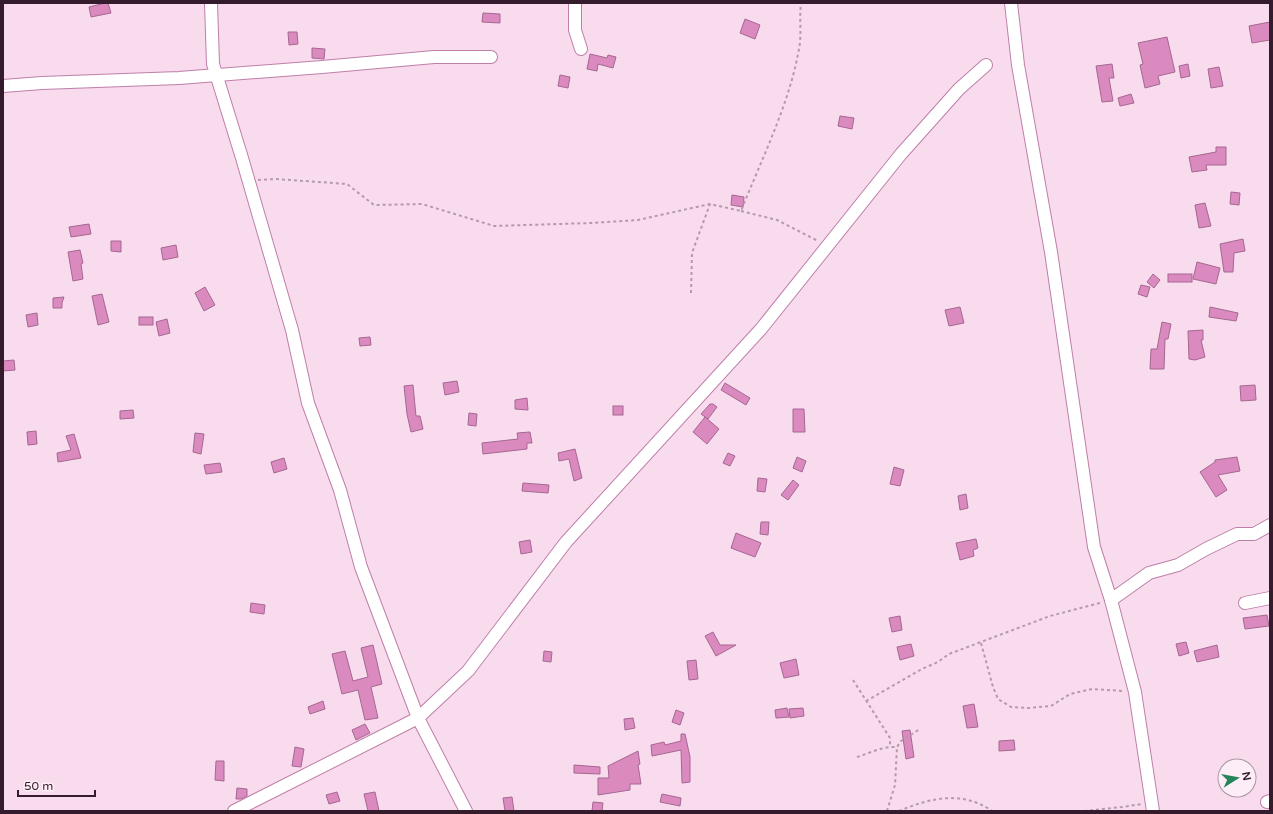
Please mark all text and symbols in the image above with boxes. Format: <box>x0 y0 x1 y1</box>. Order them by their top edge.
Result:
north arrow <box>1217 758 1257 798</box>
text: N <box>1239 771 1254 782</box>
scale bar <box>18 772 95 798</box>
text: 50 m <box>24 779 53 793</box>

